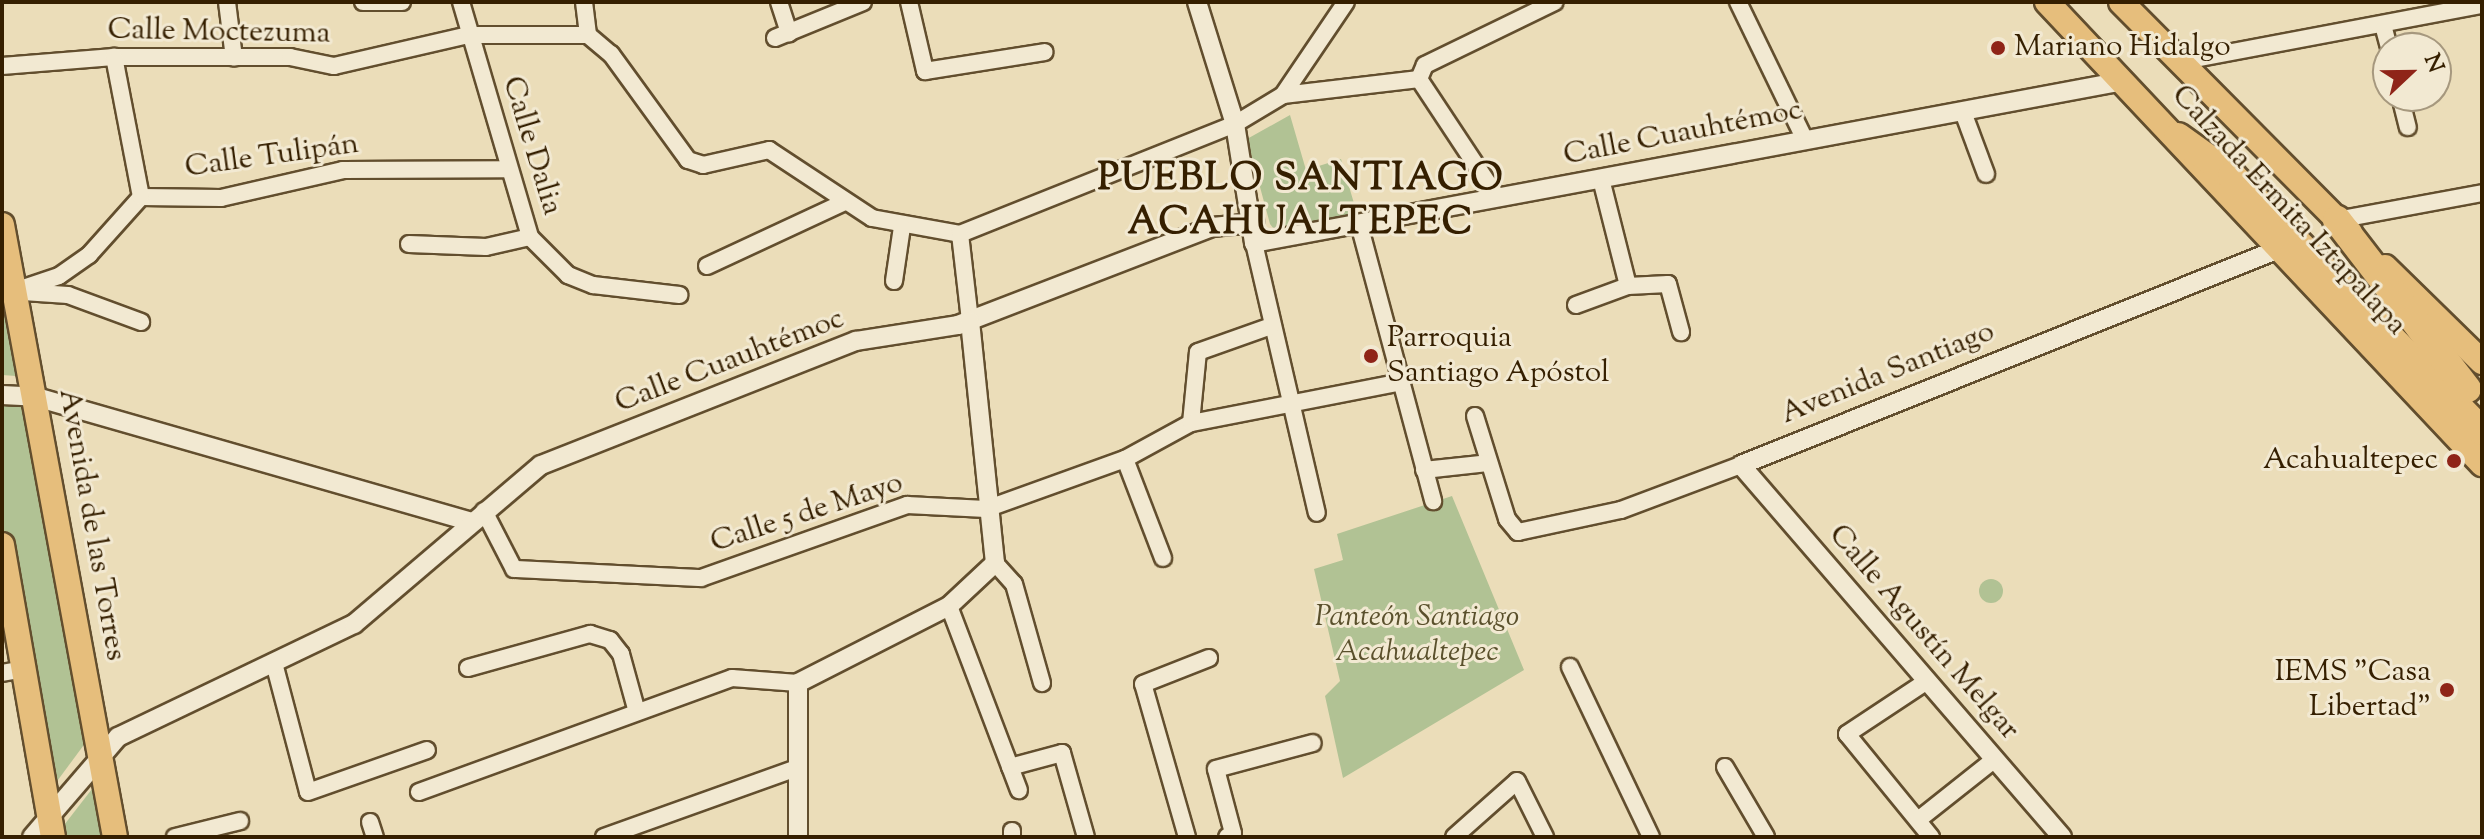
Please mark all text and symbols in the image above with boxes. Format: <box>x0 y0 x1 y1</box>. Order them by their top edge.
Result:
street label: Calle Moctezuma <box>107 13 331 53</box>
place label: Mariano Hidalgo <box>2014 30 2231 66</box>
north arrow <box>2372 32 2452 112</box>
marker: Mariano Hidalgo <box>1989 39 2007 57</box>
text: N <box>2414 50 2451 78</box>
street label: Calle Dalia <box>493 73 569 219</box>
street label: Calzada Ermita Iztapalapa <box>2163 79 2413 343</box>
street label: Calle Cuauhtémoc <box>1561 93 1805 175</box>
street label: Calle Tulipán <box>183 127 361 187</box>
district label: PUEBLO SANTIAGO ACAHUALTEPEC <box>1097 158 1505 248</box>
street label: Calle Cuauhtémoc <box>611 302 849 422</box>
street label: Avenida Santiago <box>1776 315 2000 433</box>
place label: Parroquia Santiago Apóstol <box>1387 321 1609 392</box>
marker: Parroquia Santiago Apóstol <box>1362 347 1380 365</box>
street label: Avenida de las Torres <box>49 386 133 664</box>
place label: Acahualtepec <box>2263 443 2438 479</box>
marker: Acahualtepec <box>2445 452 2463 470</box>
street label: Calle 5 de Mayo <box>706 466 908 562</box>
street label: Calle Agustín Melgar <box>1820 518 2026 748</box>
park label: Panteón Santiago Acahualtepec <box>1315 600 1519 670</box>
place label: IEMS "Casa Libertad" <box>2275 655 2431 726</box>
marker: IEMS "Casa Libertad" <box>2438 681 2456 699</box>

